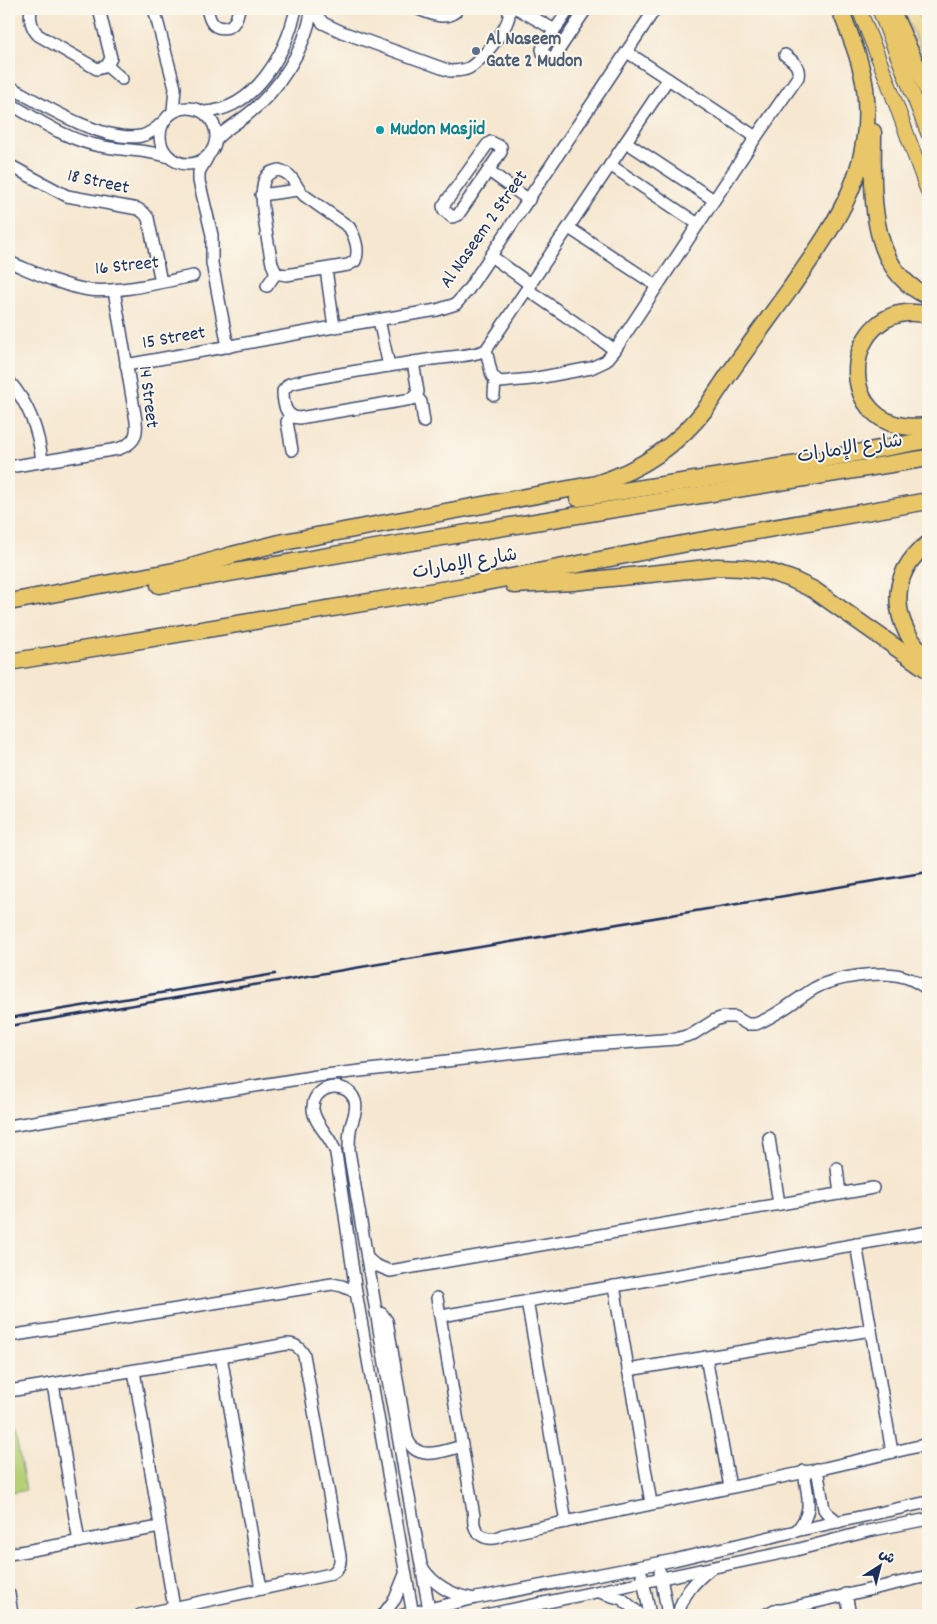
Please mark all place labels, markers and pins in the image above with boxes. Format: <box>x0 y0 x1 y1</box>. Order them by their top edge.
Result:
place label: Al Naseem Gate 2 Mudon <box>486 27 583 76</box>
marker: Al Naseem Gate 2 Mudon <box>470 45 482 57</box>
place label: Mudon Masjid <box>390 117 485 144</box>
marker: Mudon Masjid <box>374 124 386 136</box>

